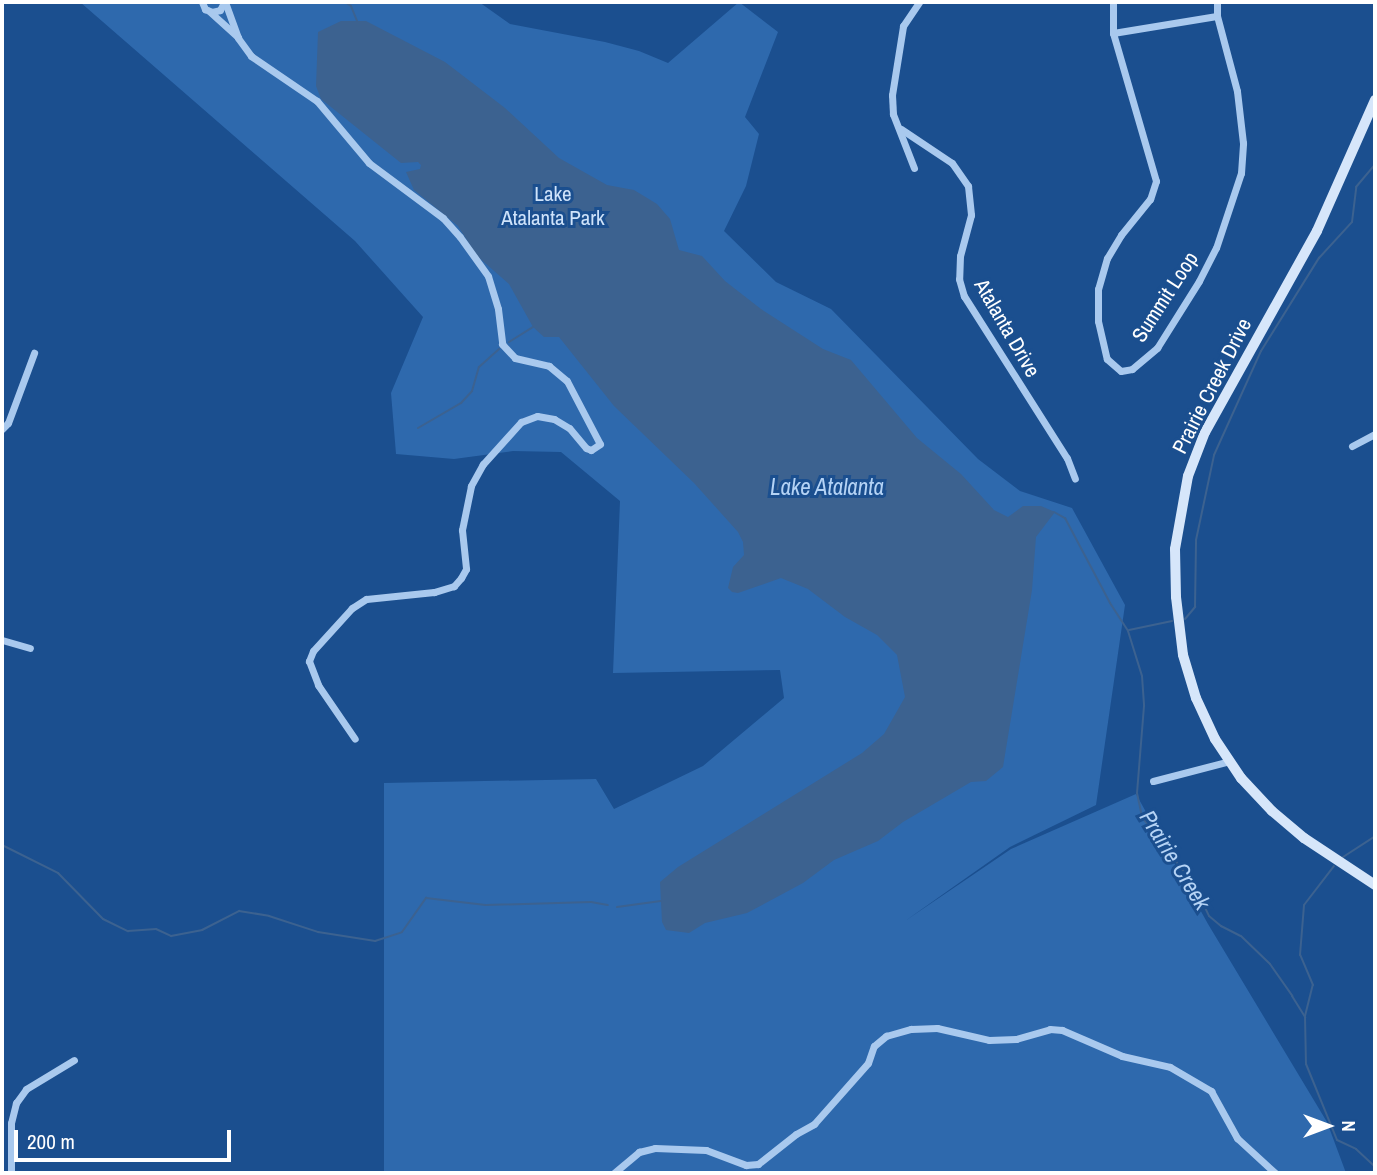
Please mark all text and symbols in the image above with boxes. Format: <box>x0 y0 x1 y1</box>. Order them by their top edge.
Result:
park label: Lake Atalanta Park <box>501 181 605 231</box>
street label: Summit Loop <box>1127 247 1203 347</box>
street label: Atalanta Drive <box>969 274 1045 382</box>
street label: Prairie Creek Drive <box>1167 314 1257 458</box>
water label: Lake Atalanta <box>769 473 885 501</box>
water label: Prairie Creek <box>1134 805 1216 915</box>
north arrow <box>1293 1091 1363 1161</box>
scale bar <box>18 1116 234 1160</box>
text: N <box>1336 1120 1362 1132</box>
text: 200 m <box>27 1127 75 1156</box>

